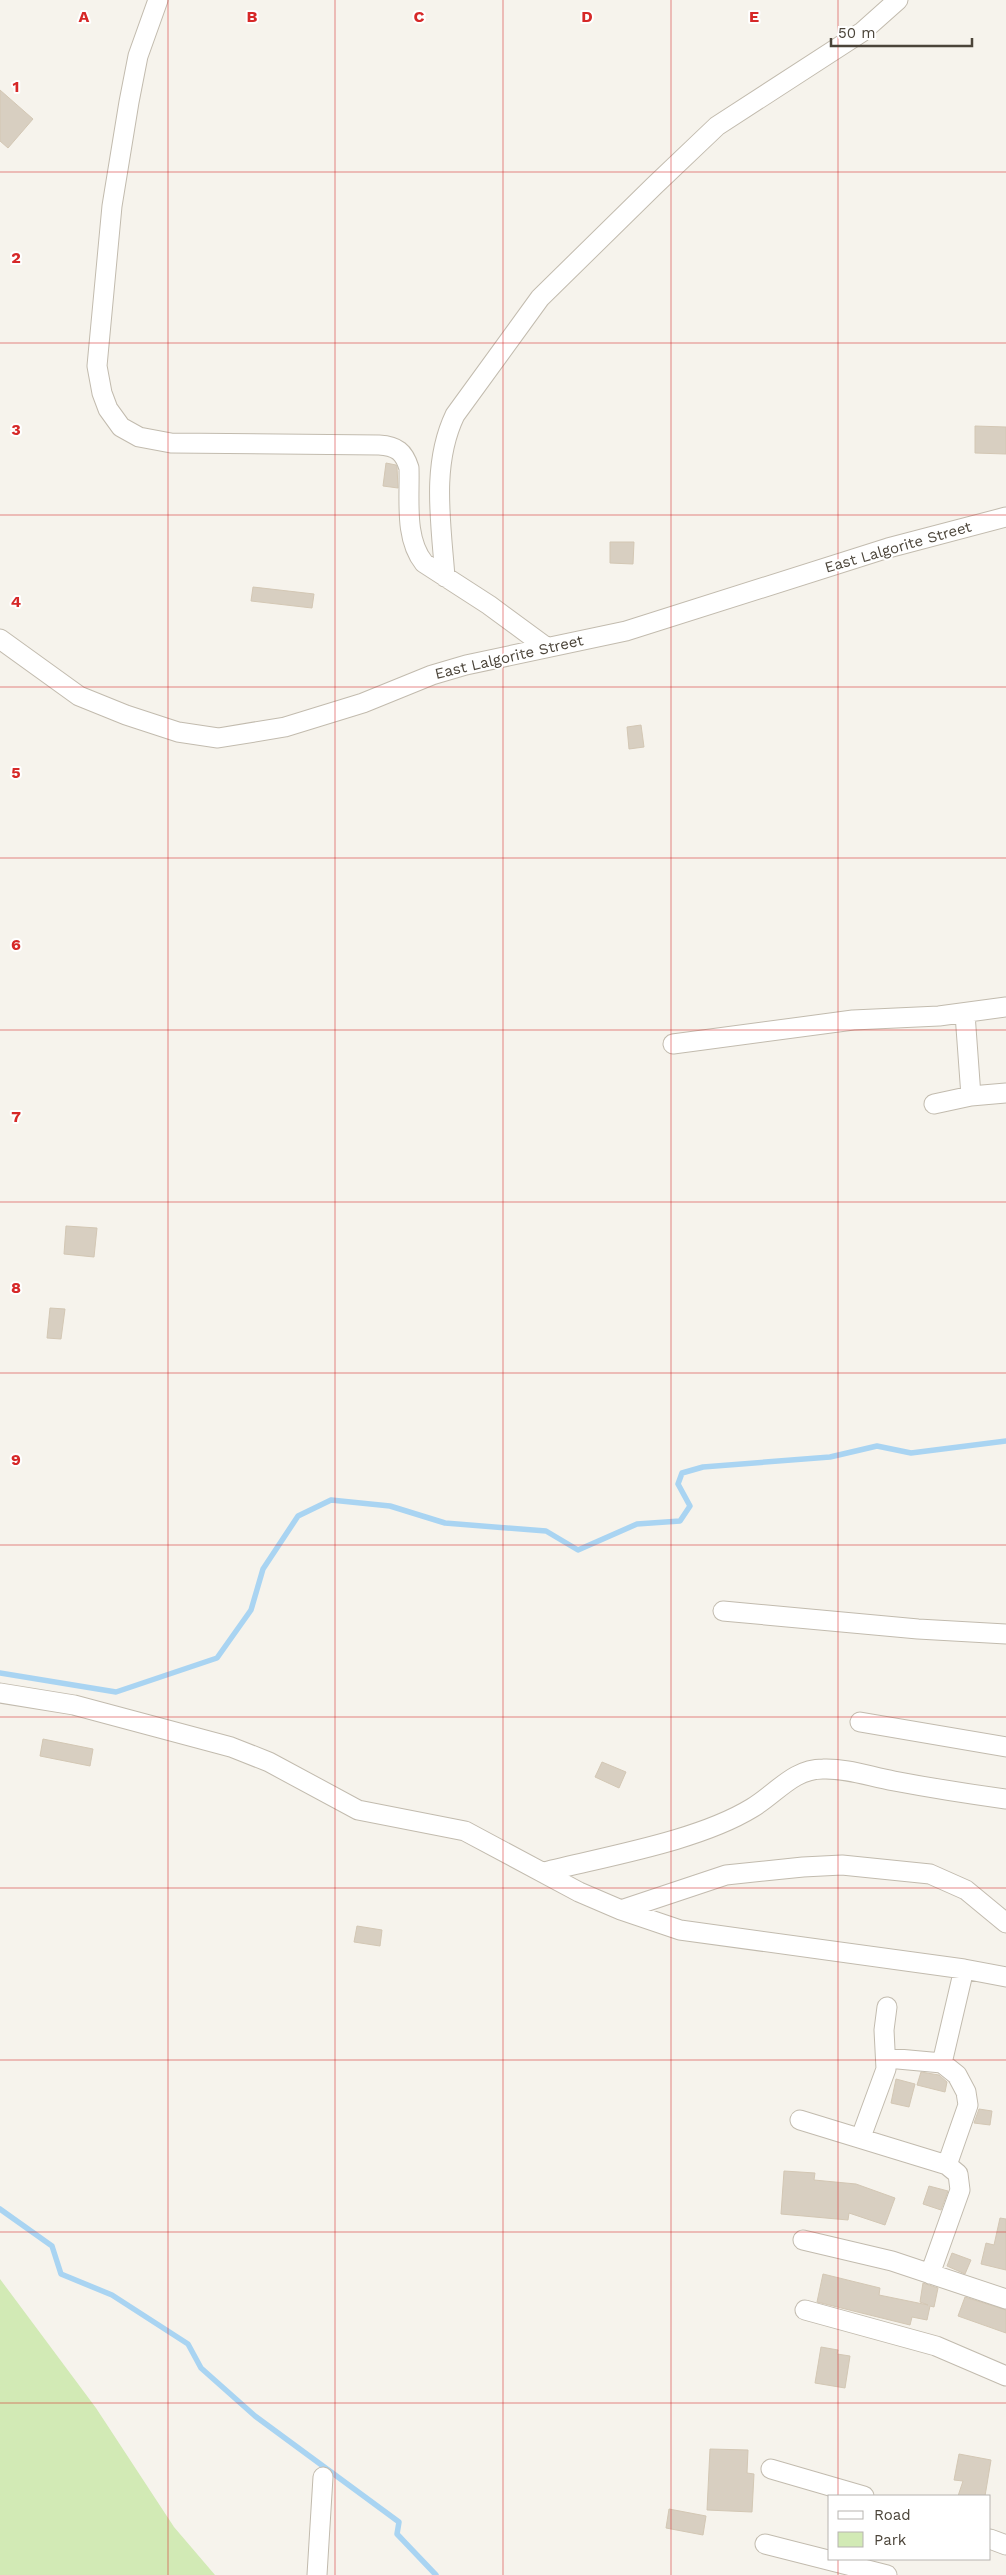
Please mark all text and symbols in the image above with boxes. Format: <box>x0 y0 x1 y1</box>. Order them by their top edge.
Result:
text: A <box>79 7 90 26</box>
text: B <box>247 7 258 26</box>
text: C <box>414 7 425 26</box>
text: D <box>581 7 593 26</box>
text: E <box>749 7 759 26</box>
scale bar <box>831 15 972 47</box>
text: 50 m <box>838 24 875 42</box>
text: 1 <box>13 77 19 96</box>
text: 2 <box>11 248 21 267</box>
text: 3 <box>11 420 21 439</box>
street label: East Lalgorite Street <box>823 517 974 577</box>
text: 4 <box>11 592 21 611</box>
street label: East Lalgorite Street <box>433 631 586 683</box>
text: 5 <box>11 763 21 782</box>
text: 6 <box>11 935 21 954</box>
text: 7 <box>11 1107 21 1126</box>
text: 8 <box>11 1278 21 1297</box>
text: 9 <box>11 1450 21 1469</box>
legend <box>828 2495 991 2560</box>
text: Road <box>874 2506 911 2524</box>
text: Park <box>874 2531 907 2549</box>

